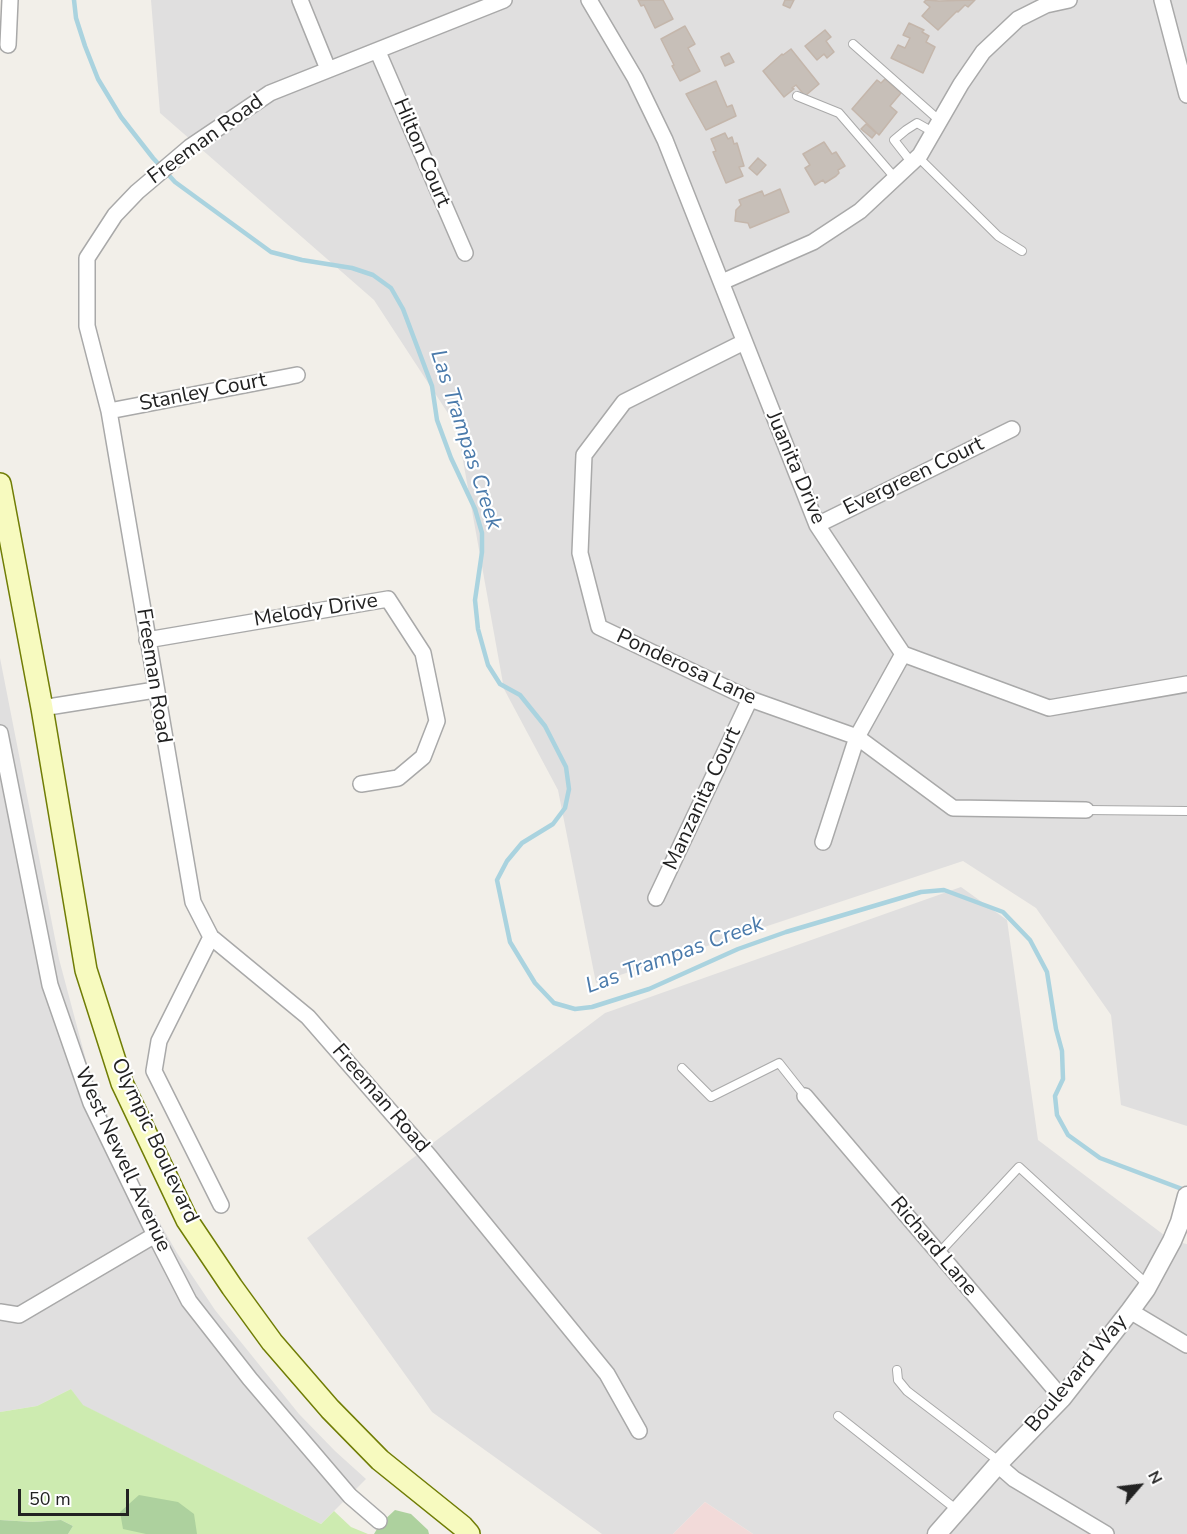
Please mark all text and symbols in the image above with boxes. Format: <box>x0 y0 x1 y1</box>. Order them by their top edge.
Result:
street label: Freeman Road <box>143 90 269 190</box>
street label: Hilton Court <box>387 95 455 211</box>
water label: Las Trampas Creek <box>424 347 506 533</box>
street label: Stanley Court <box>137 368 269 418</box>
street label: Juanita Drive <box>760 408 830 528</box>
street label: Evergreen Court <box>840 432 988 522</box>
street label: Melody Drive <box>252 589 380 633</box>
street label: Freeman Road <box>130 607 176 745</box>
street label: Ponderosa Lane <box>612 625 760 711</box>
street label: Manzanita Court <box>659 724 747 874</box>
water label: Las Trampas Creek <box>582 912 768 1000</box>
street label: Freeman Road <box>326 1039 434 1159</box>
street label: Olympic Boulevard <box>105 1054 203 1228</box>
street label: West Newell Avenue <box>68 1064 176 1256</box>
street label: Richard Lane <box>884 1192 982 1302</box>
street label: Boulevard Way <box>1021 1310 1133 1438</box>
north arrow <box>1109 1456 1169 1516</box>
text: N <box>1142 1467 1167 1488</box>
scale bar <box>21 1477 132 1515</box>
text: 50 m <box>29 1487 71 1511</box>

